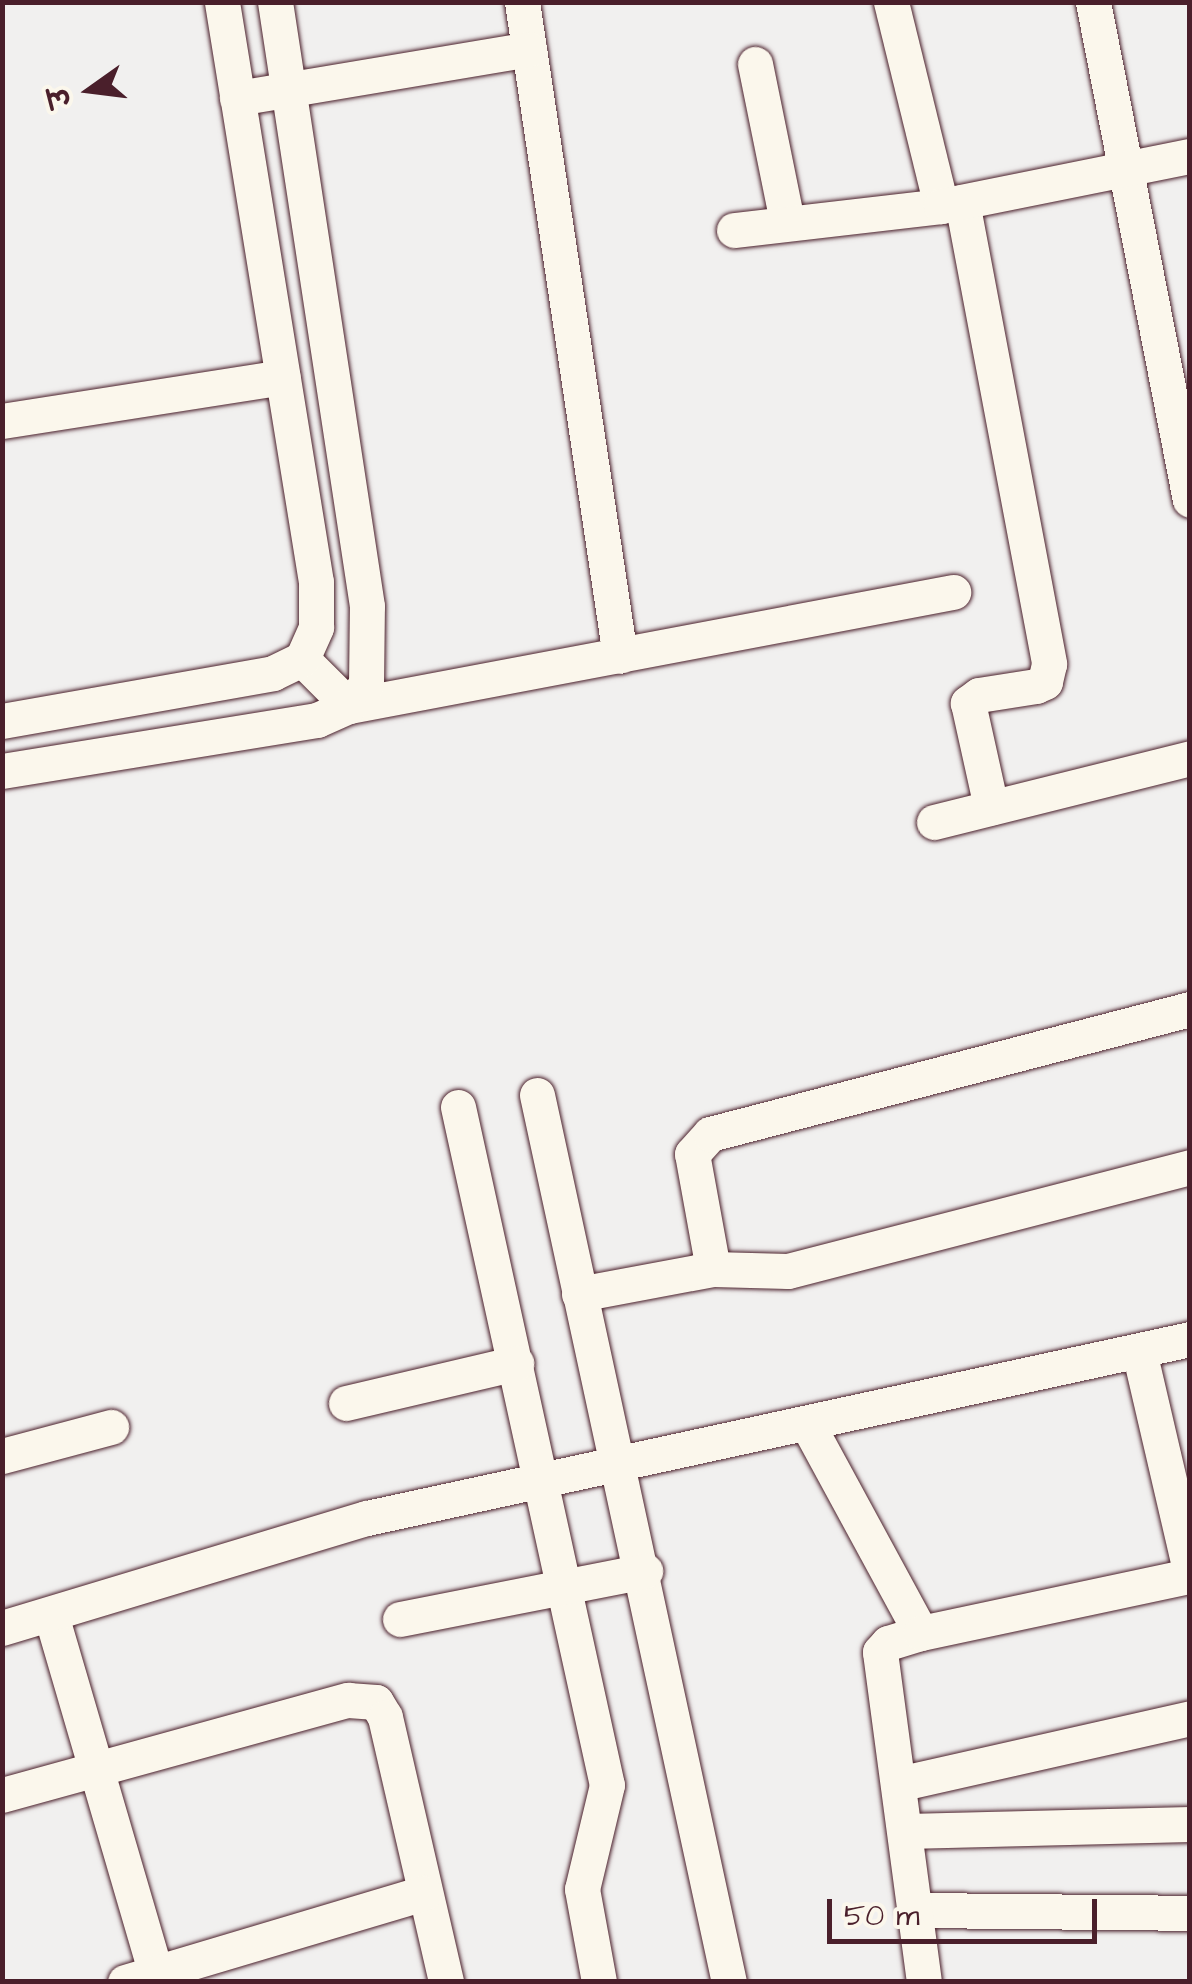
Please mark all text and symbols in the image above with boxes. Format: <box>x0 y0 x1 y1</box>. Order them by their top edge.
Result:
north arrow <box>40 40 140 140</box>
text: उ <box>39 84 82 111</box>
scale bar <box>832 1879 1102 1941</box>
text: 50 m <box>844 1895 920 1937</box>

